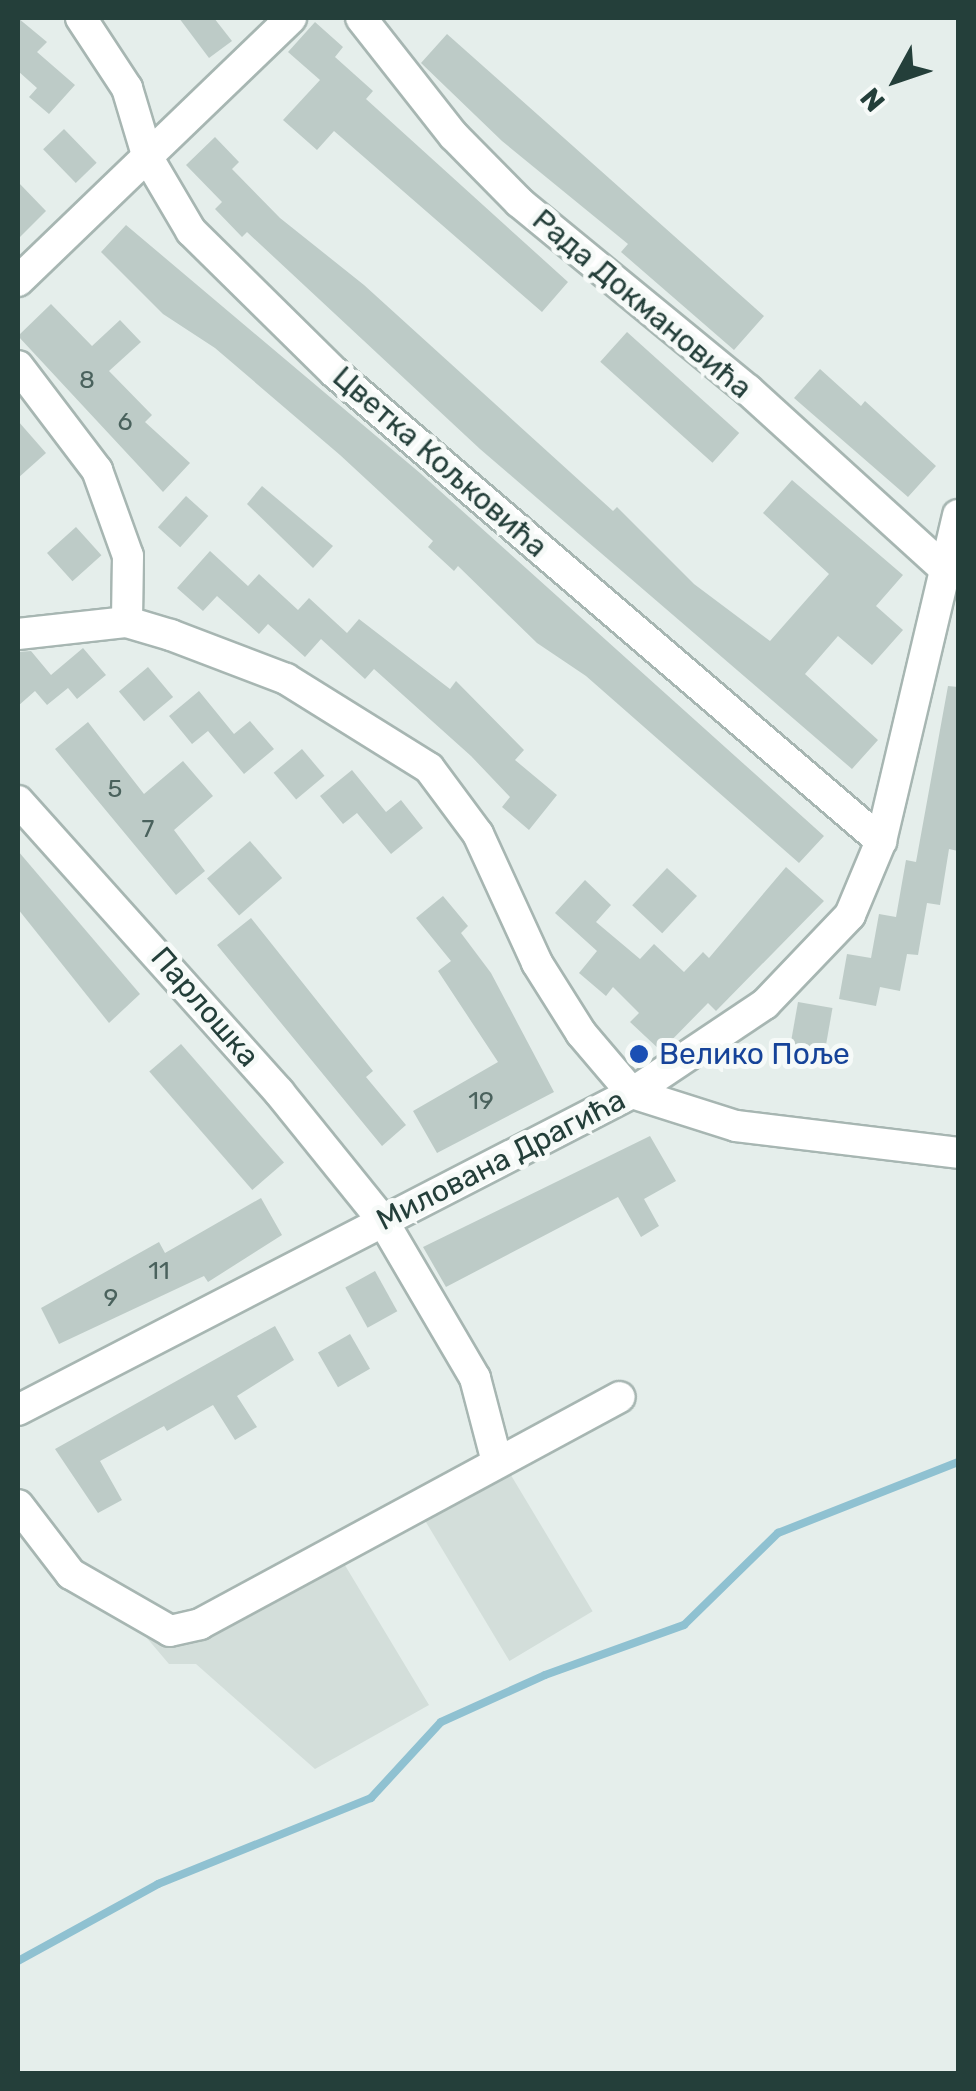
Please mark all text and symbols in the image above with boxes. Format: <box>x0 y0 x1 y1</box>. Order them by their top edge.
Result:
north arrow <box>846 30 946 130</box>
text: N <box>854 81 892 118</box>
street label: Рада Докмановића <box>525 202 759 406</box>
street label: Цветка Кољковића <box>325 359 555 565</box>
house number: 8 <box>79 365 95 395</box>
house number: 6 <box>117 407 133 437</box>
house number: 5 <box>108 774 122 804</box>
house number: 7 <box>142 814 154 844</box>
street label: Парлошка <box>143 940 267 1074</box>
place label: Велико Поље <box>659 1036 850 1072</box>
marker: Велико Поље <box>628 1043 650 1065</box>
street label: Милована Драгића <box>371 1082 631 1238</box>
house number: 19 <box>468 1086 494 1116</box>
house number: 11 <box>148 1256 170 1286</box>
house number: 9 <box>104 1283 118 1313</box>

